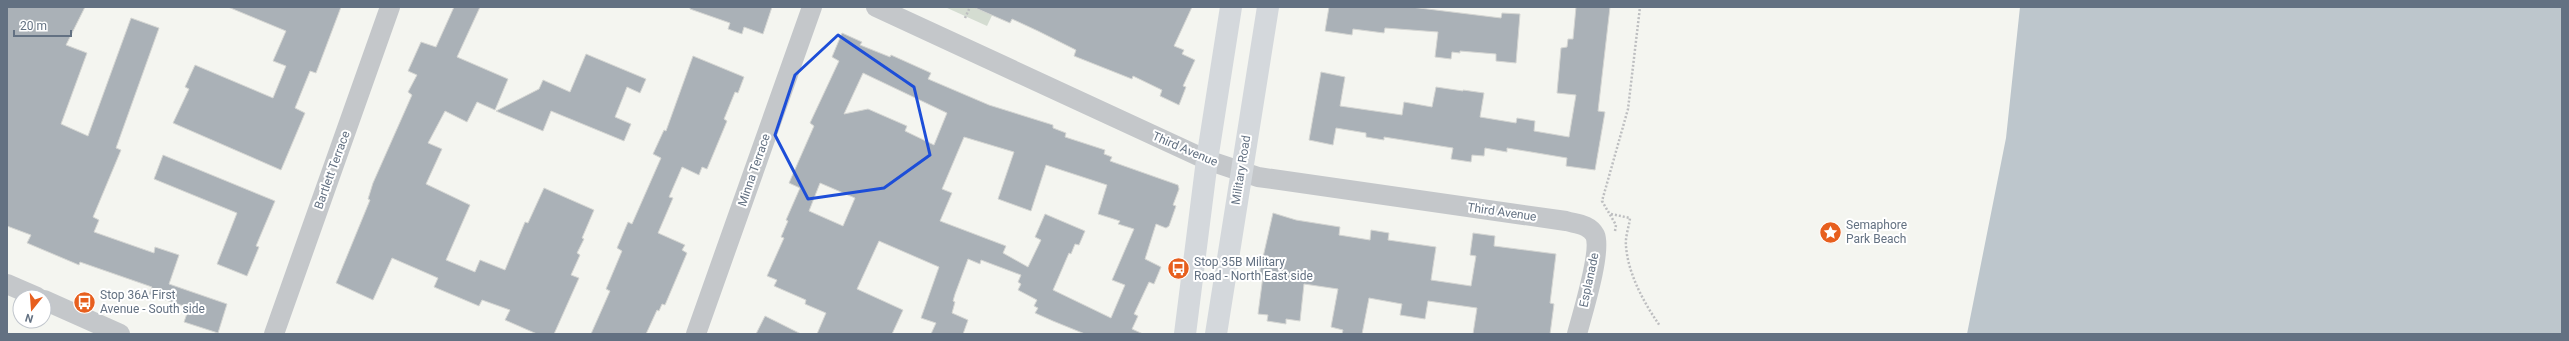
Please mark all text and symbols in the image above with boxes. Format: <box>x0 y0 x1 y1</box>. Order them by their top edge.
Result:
scale bar <box>14 12 71 38</box>
text: 20 m <box>20 19 47 33</box>
street label: Bartlett Terrace <box>311 129 353 211</box>
street label: Third Avenue <box>1150 129 1220 169</box>
street label: Minna Terrace <box>735 132 773 208</box>
street label: Military Road <box>1229 134 1253 206</box>
street label: Third Avenue <box>1467 200 1537 224</box>
place label: Semaphore Park Beach <box>1846 218 1907 246</box>
place icon: Semaphore Park Beach <box>1817 219 1843 245</box>
street label: Esplanade <box>1576 251 1602 309</box>
place label: Stop 35B Military Road - North East side <box>1194 255 1313 283</box>
bus stop icon: Stop 35B Military Road - North East side <box>1165 256 1191 282</box>
place label: Stop 36A First Avenue - South side <box>100 288 205 316</box>
north arrow <box>12 289 52 329</box>
bus stop icon: Stop 36A First Avenue - South side <box>71 289 97 315</box>
text: N <box>23 311 35 325</box>

